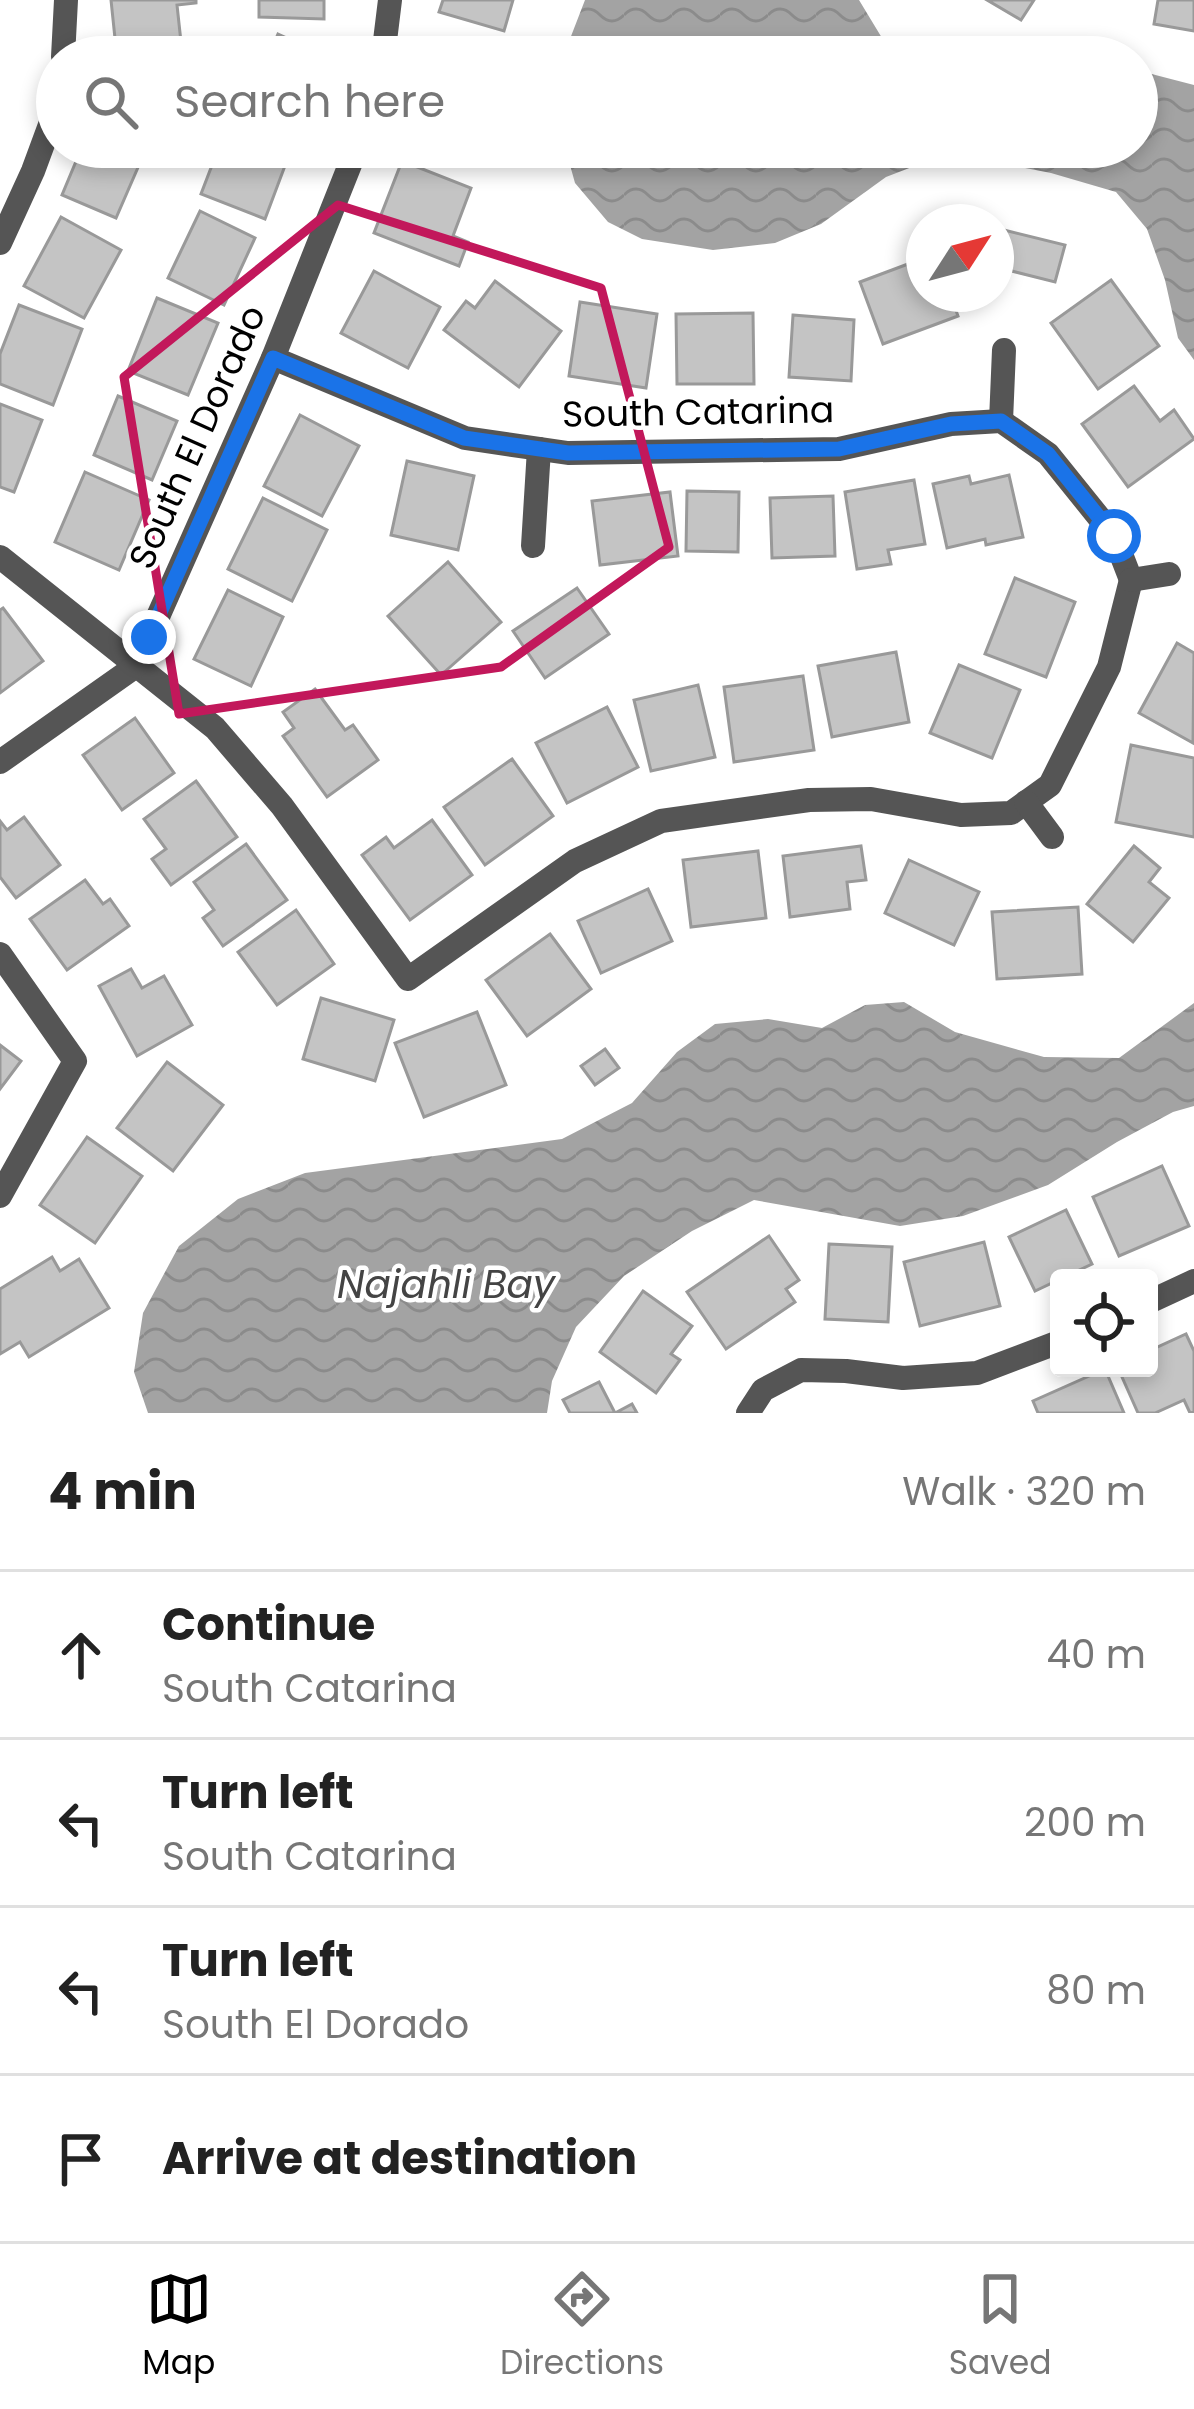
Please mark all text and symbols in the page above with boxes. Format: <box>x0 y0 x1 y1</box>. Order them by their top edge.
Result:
search box <box>36 36 1158 168</box>
icon: search <box>78 69 144 135</box>
text: Search here <box>174 70 445 133</box>
north arrow <box>906 204 1014 312</box>
street label: South El Dorado <box>116 297 278 577</box>
street label: South Catarina <box>561 384 835 440</box>
route start <box>1087 509 1141 563</box>
route end <box>122 610 176 664</box>
water label: Najahli Bay <box>337 1257 557 1312</box>
map controls <box>1050 1269 1158 1377</box>
button: locate <box>1050 1269 1158 1377</box>
text: 4 min <box>48 1455 197 1527</box>
text: Walk · 320 m <box>902 1464 1146 1519</box>
text: Continue <box>162 1593 375 1656</box>
icon: ahead <box>48 1622 114 1688</box>
text: 40 m <box>1046 1627 1146 1682</box>
text: South Catarina <box>162 1661 457 1716</box>
text: Turn left <box>162 1761 354 1824</box>
icon: left <box>48 1790 114 1856</box>
text: 200 m <box>1024 1795 1146 1850</box>
text: South Catarina <box>162 1829 457 1884</box>
text: Turn left <box>162 1929 354 1992</box>
icon: left <box>48 1958 114 2024</box>
text: 80 m <box>1046 1963 1146 2018</box>
text: South El Dorado <box>162 1997 469 2052</box>
icon: arrive <box>48 2126 114 2192</box>
text: Arrive at destination <box>162 2127 637 2190</box>
tab: Map <box>142 2266 215 2388</box>
tab: Directions <box>500 2266 664 2388</box>
tab: Saved <box>949 2266 1052 2388</box>

